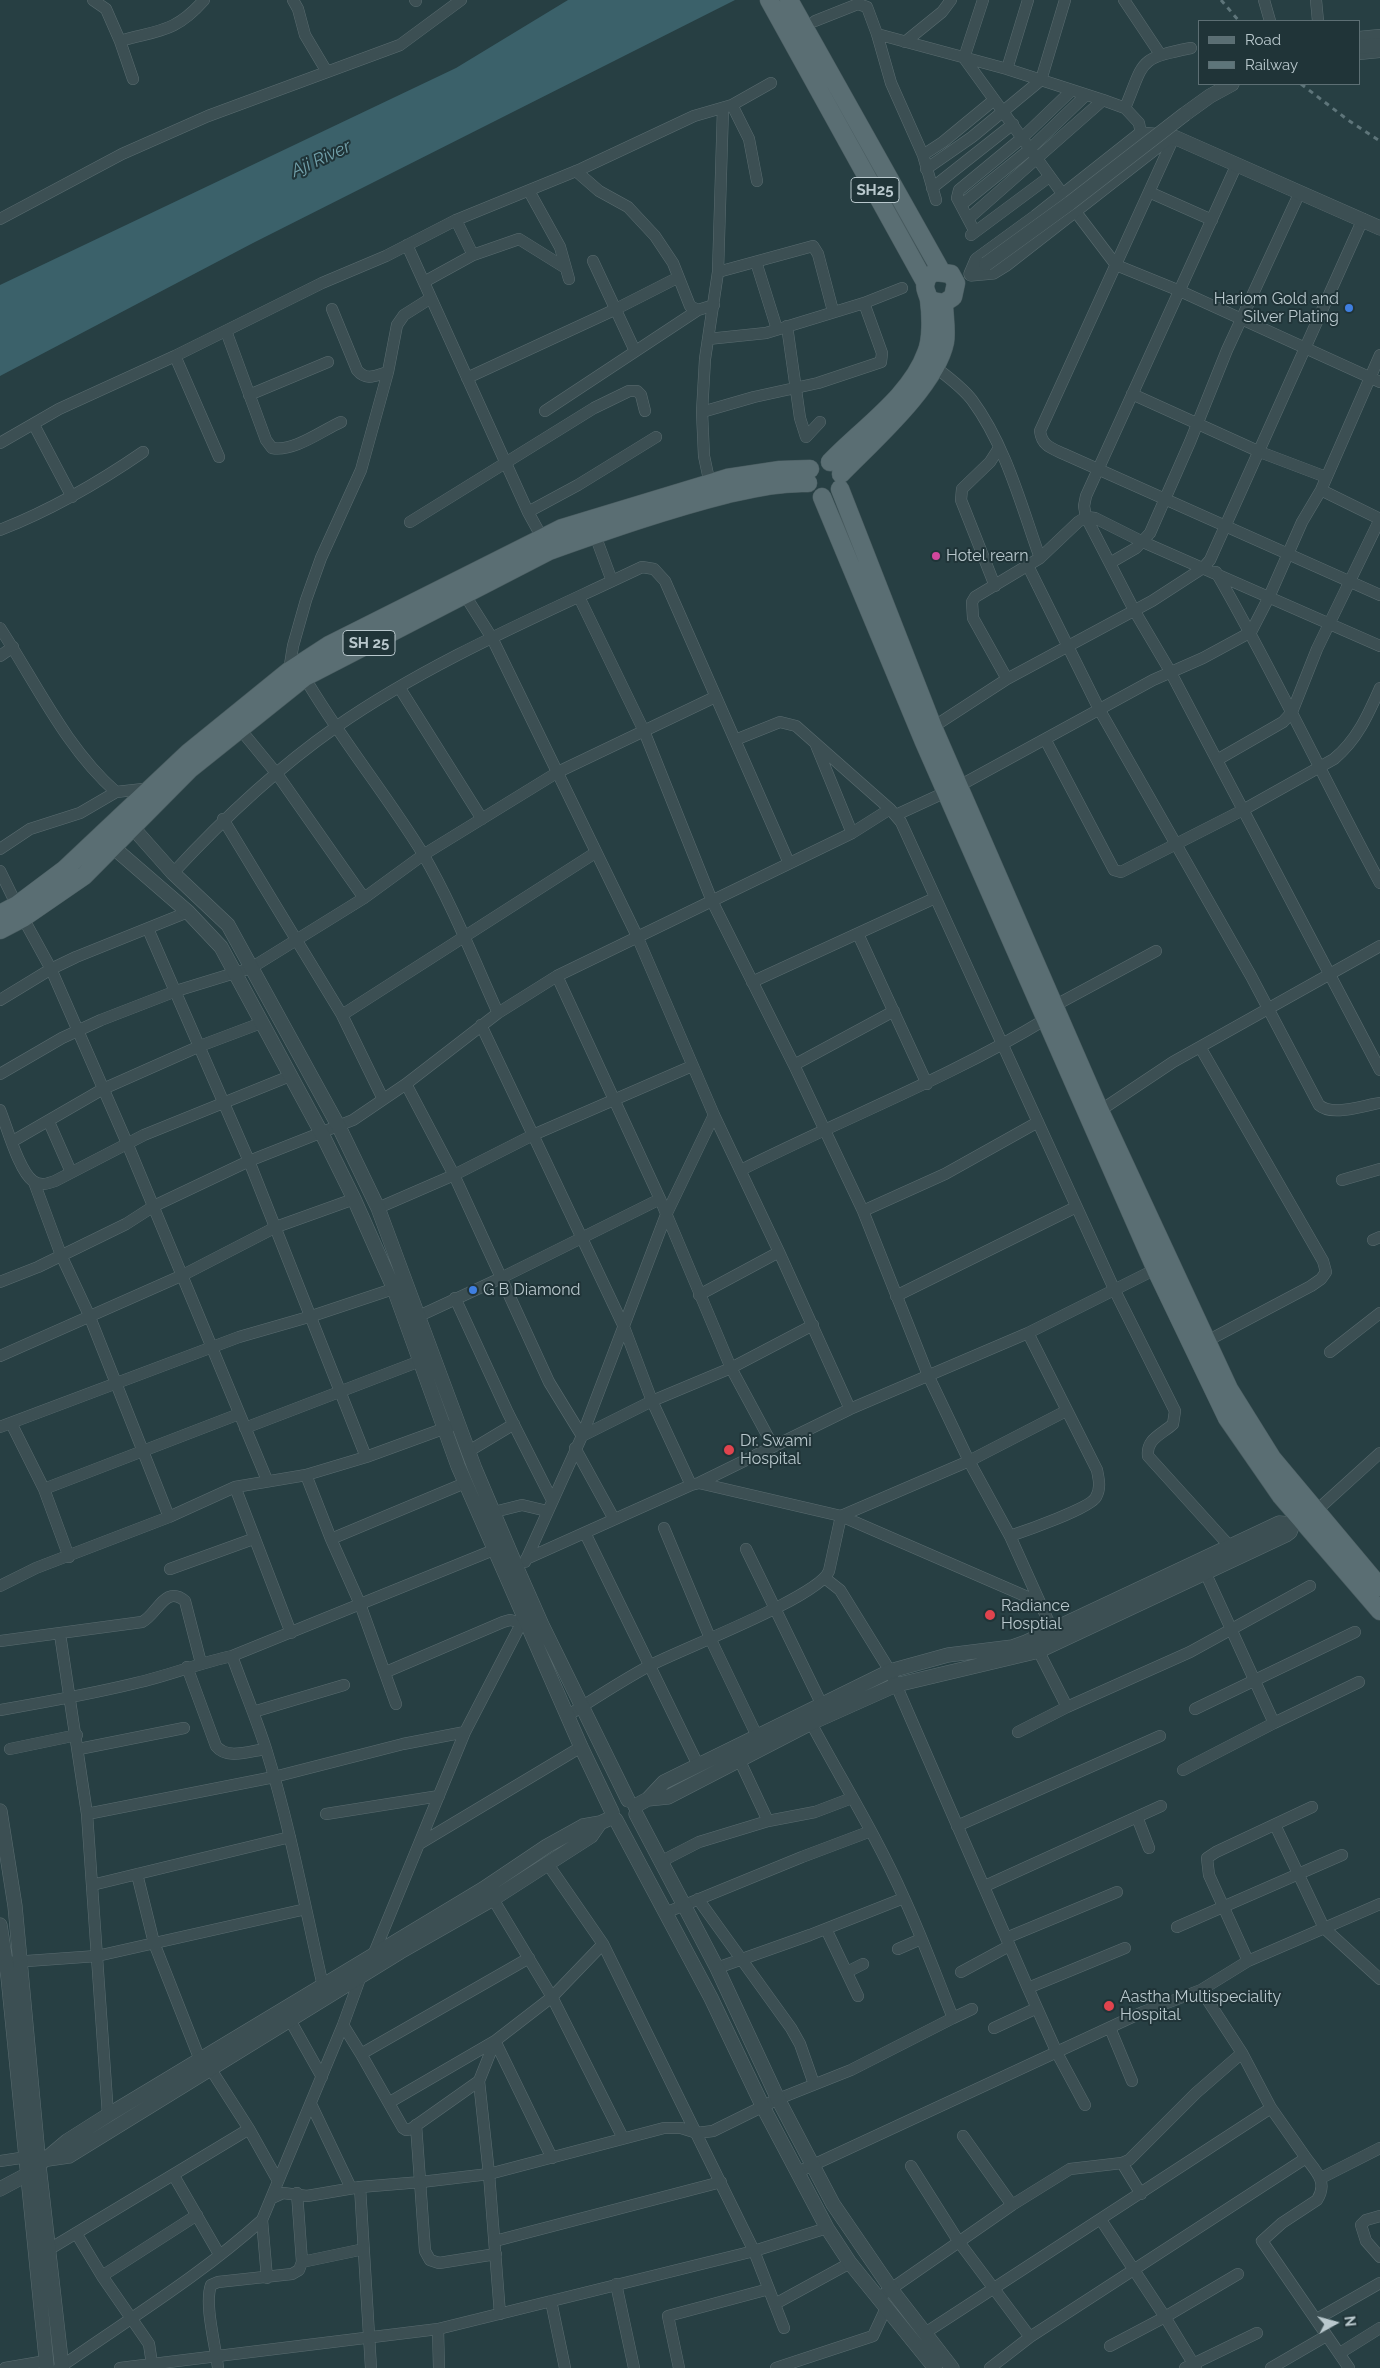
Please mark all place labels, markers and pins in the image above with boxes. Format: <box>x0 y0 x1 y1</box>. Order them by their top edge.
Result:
place label: Hariom Gold and Silver Plating <box>1214 289 1339 327</box>
marker: Hariom Gold and Silver Plating <box>1343 302 1355 314</box>
place label: Hotel rearn <box>946 546 1029 566</box>
marker: Hotel rearn <box>930 550 942 562</box>
place label: G B Diamond <box>483 1280 580 1300</box>
marker: G B Diamond <box>467 1284 479 1296</box>
place label: Dr. Swami Hospital <box>740 1431 812 1469</box>
marker: Dr. Swami Hospital <box>722 1443 736 1457</box>
place label: Radiance Hosptial <box>1001 1596 1070 1634</box>
marker: Radiance Hosptial <box>983 1608 997 1622</box>
place label: Aastha Multispeciality Hospital <box>1120 1987 1281 2025</box>
marker: Aastha Multispeciality Hospital <box>1102 1999 1116 2013</box>

